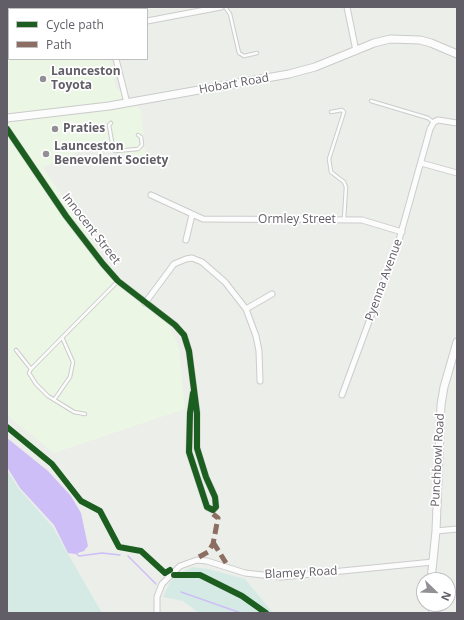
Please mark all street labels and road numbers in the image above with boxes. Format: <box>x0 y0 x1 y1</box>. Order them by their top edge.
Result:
street label: Hobart Road <box>198 71 270 97</box>
street label: Innocent Street <box>59 191 123 267</box>
street label: Ormley Street <box>258 213 336 227</box>
street label: Pyenna Avenue <box>362 237 406 323</box>
street label: Punchbowl Road <box>428 413 448 507</box>
street label: Blamey Road <box>264 564 338 582</box>

